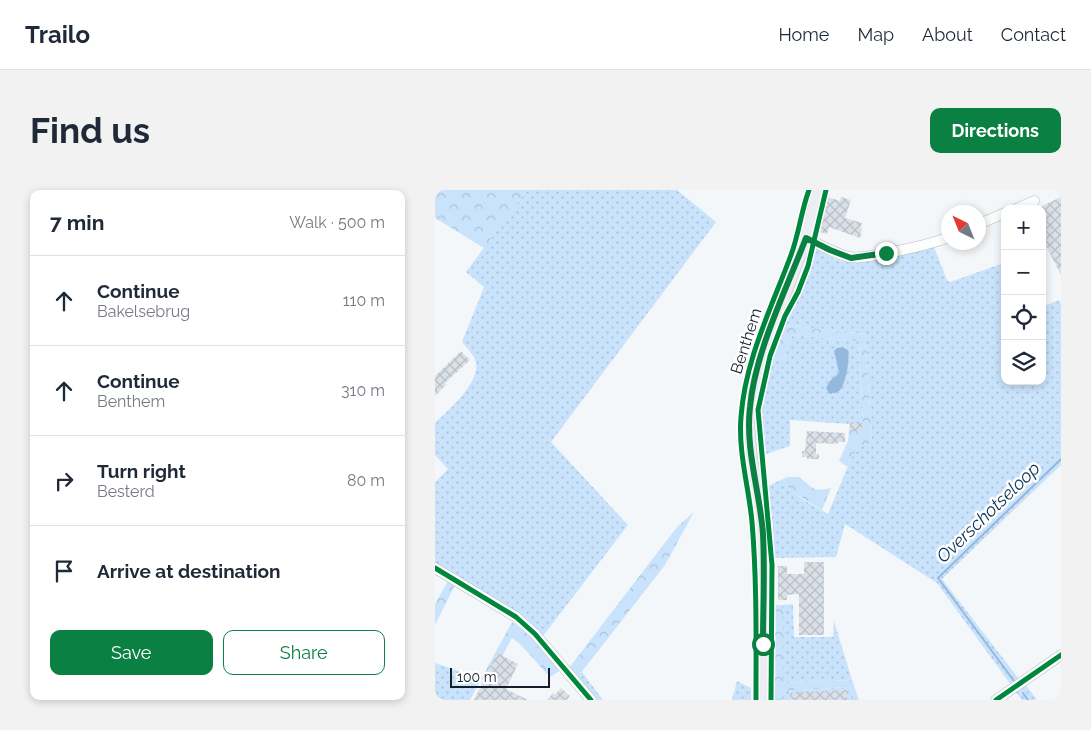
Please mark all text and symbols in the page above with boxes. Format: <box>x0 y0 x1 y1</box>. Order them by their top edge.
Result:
text: Trailo <box>25 20 90 49</box>
text: Home <box>778 24 829 45</box>
text: Map <box>857 24 894 45</box>
text: About <box>922 24 973 45</box>
text: Contact <box>1001 24 1066 45</box>
button: Directions <box>930 108 1061 153</box>
text: Find us <box>30 110 150 151</box>
north arrow <box>941 205 986 250</box>
map controls <box>1001 205 1046 385</box>
button: + <box>1001 205 1046 250</box>
text: 7 min <box>50 210 104 235</box>
text: Walk · 500 m <box>289 213 385 232</box>
route end <box>875 242 898 265</box>
button: − <box>1001 250 1046 295</box>
text: Continue <box>97 280 180 302</box>
icon: ahead <box>50 287 78 315</box>
text: 110 m <box>343 291 385 310</box>
button: locate <box>1001 295 1046 340</box>
text: Bakelsebrug <box>97 302 190 321</box>
street label: Benthem <box>726 306 766 376</box>
button: layers <box>1001 340 1046 385</box>
text: Continue <box>97 370 180 392</box>
icon: ahead <box>50 377 78 405</box>
text: 310 m <box>341 381 385 400</box>
text: Benthem <box>97 392 165 411</box>
water label: Overschotseloop <box>932 457 1044 567</box>
text: Turn right <box>97 460 186 482</box>
icon: right <box>50 467 78 495</box>
text: 80 m <box>347 471 385 490</box>
text: Besterd <box>97 482 155 501</box>
icon: arrive <box>50 557 78 585</box>
text: Arrive at destination <box>97 560 281 582</box>
button: Save <box>50 630 213 675</box>
button: Share <box>223 630 385 675</box>
route start <box>752 633 775 656</box>
scale bar <box>450 665 550 688</box>
text: 100 m <box>457 669 497 685</box>

